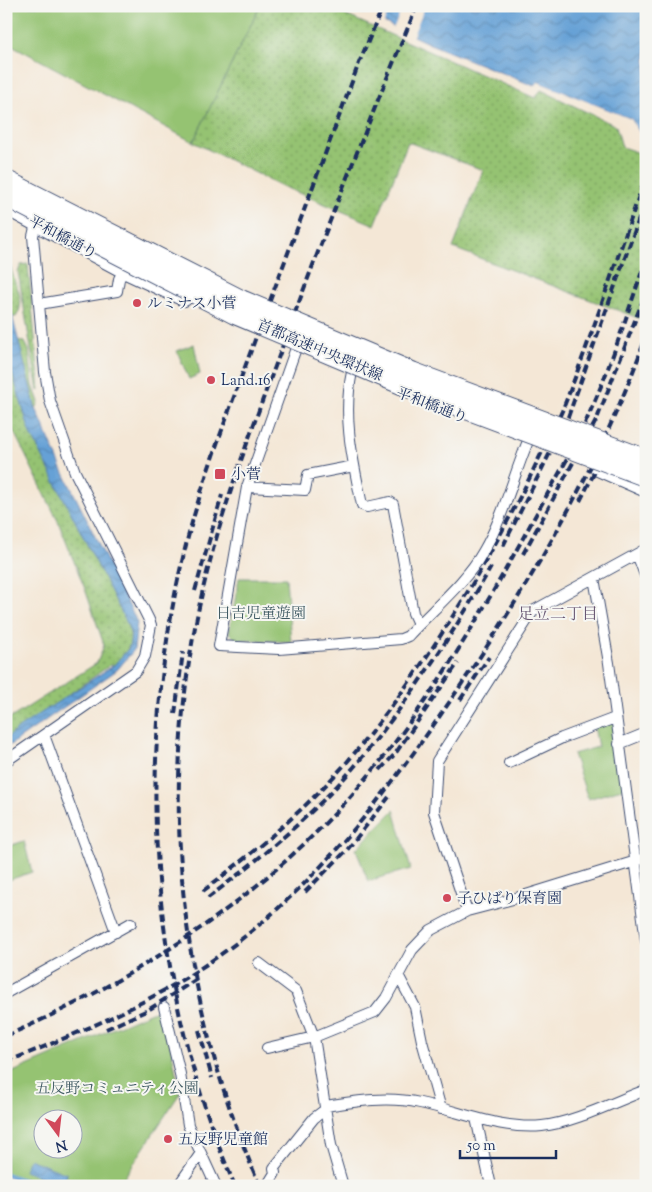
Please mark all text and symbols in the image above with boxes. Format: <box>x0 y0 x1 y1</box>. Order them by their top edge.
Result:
street label: 平和橋通り <box>24 211 100 265</box>
place label: ルミナス小菅 <box>147 294 236 315</box>
marker: ルミナス小菅 <box>131 297 143 309</box>
street label: 首都高速中央環状線 <box>253 315 386 387</box>
place label: Land.16 <box>221 371 271 392</box>
marker: Land.16 <box>205 374 217 386</box>
street label: 平和橋通り <box>393 383 470 430</box>
place label: 小菅 <box>231 465 261 486</box>
marker: 小菅 <box>213 467 227 481</box>
park label: 日吉児童遊園 <box>216 604 306 625</box>
district label: 足立二丁目 <box>518 604 598 627</box>
place label: 子ひばり保育園 <box>457 889 562 910</box>
marker: 子ひばり保育園 <box>441 892 453 904</box>
park label: 五反野コミュニティ公園 <box>35 1079 199 1100</box>
north arrow <box>32 1110 82 1160</box>
scale bar <box>460 1127 556 1159</box>
place label: 五反野児童館 <box>178 1130 268 1151</box>
marker: 五反野児童館 <box>162 1133 174 1145</box>
text: N <box>53 1134 69 1156</box>
text: 50 m <box>466 1136 496 1157</box>

